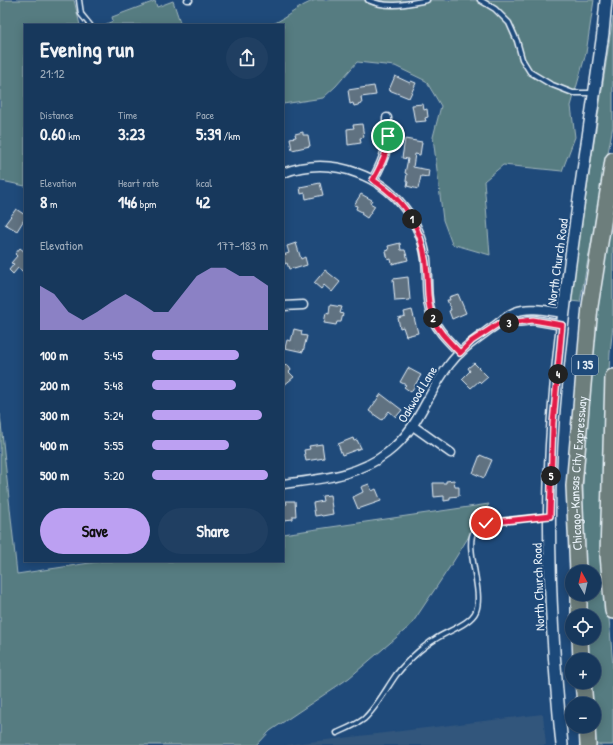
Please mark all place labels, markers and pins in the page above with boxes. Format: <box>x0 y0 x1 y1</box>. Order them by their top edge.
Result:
pin <box>371 119 405 153</box>
pin: 1 <box>402 209 422 229</box>
pin: 2 <box>423 308 443 328</box>
pin: 3 <box>499 313 519 333</box>
pin: 4 <box>548 364 568 384</box>
pin: 5 <box>541 466 561 486</box>
pin <box>469 506 503 540</box>

